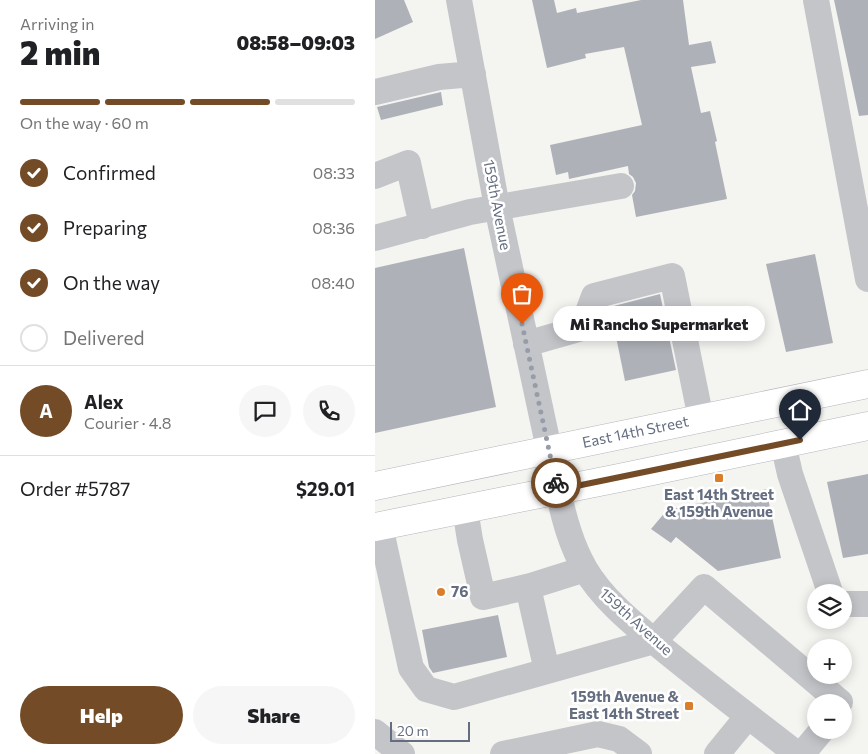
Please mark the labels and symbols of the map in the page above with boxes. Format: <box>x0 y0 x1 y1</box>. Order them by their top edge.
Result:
street label: 159th Avenue <box>480 158 516 252</box>
pin <box>501 273 543 324</box>
callout: Mi Rancho Supermarket <box>552 306 765 342</box>
pin <box>779 389 821 440</box>
street label: East 14th Street <box>581 411 690 451</box>
courier <box>531 458 581 508</box>
marker: East 14th Street & 159th Avenue <box>713 472 725 484</box>
place label: East 14th Street & 159th Avenue <box>664 485 774 520</box>
place label: 76 <box>451 582 468 600</box>
street label: 159th Avenue <box>597 584 677 659</box>
marker: 76 <box>435 586 447 598</box>
place label: 159th Avenue & East 14th Street <box>569 687 680 722</box>
marker: 159th Avenue & East 14th Street <box>683 700 695 712</box>
scale bar <box>390 719 470 742</box>

